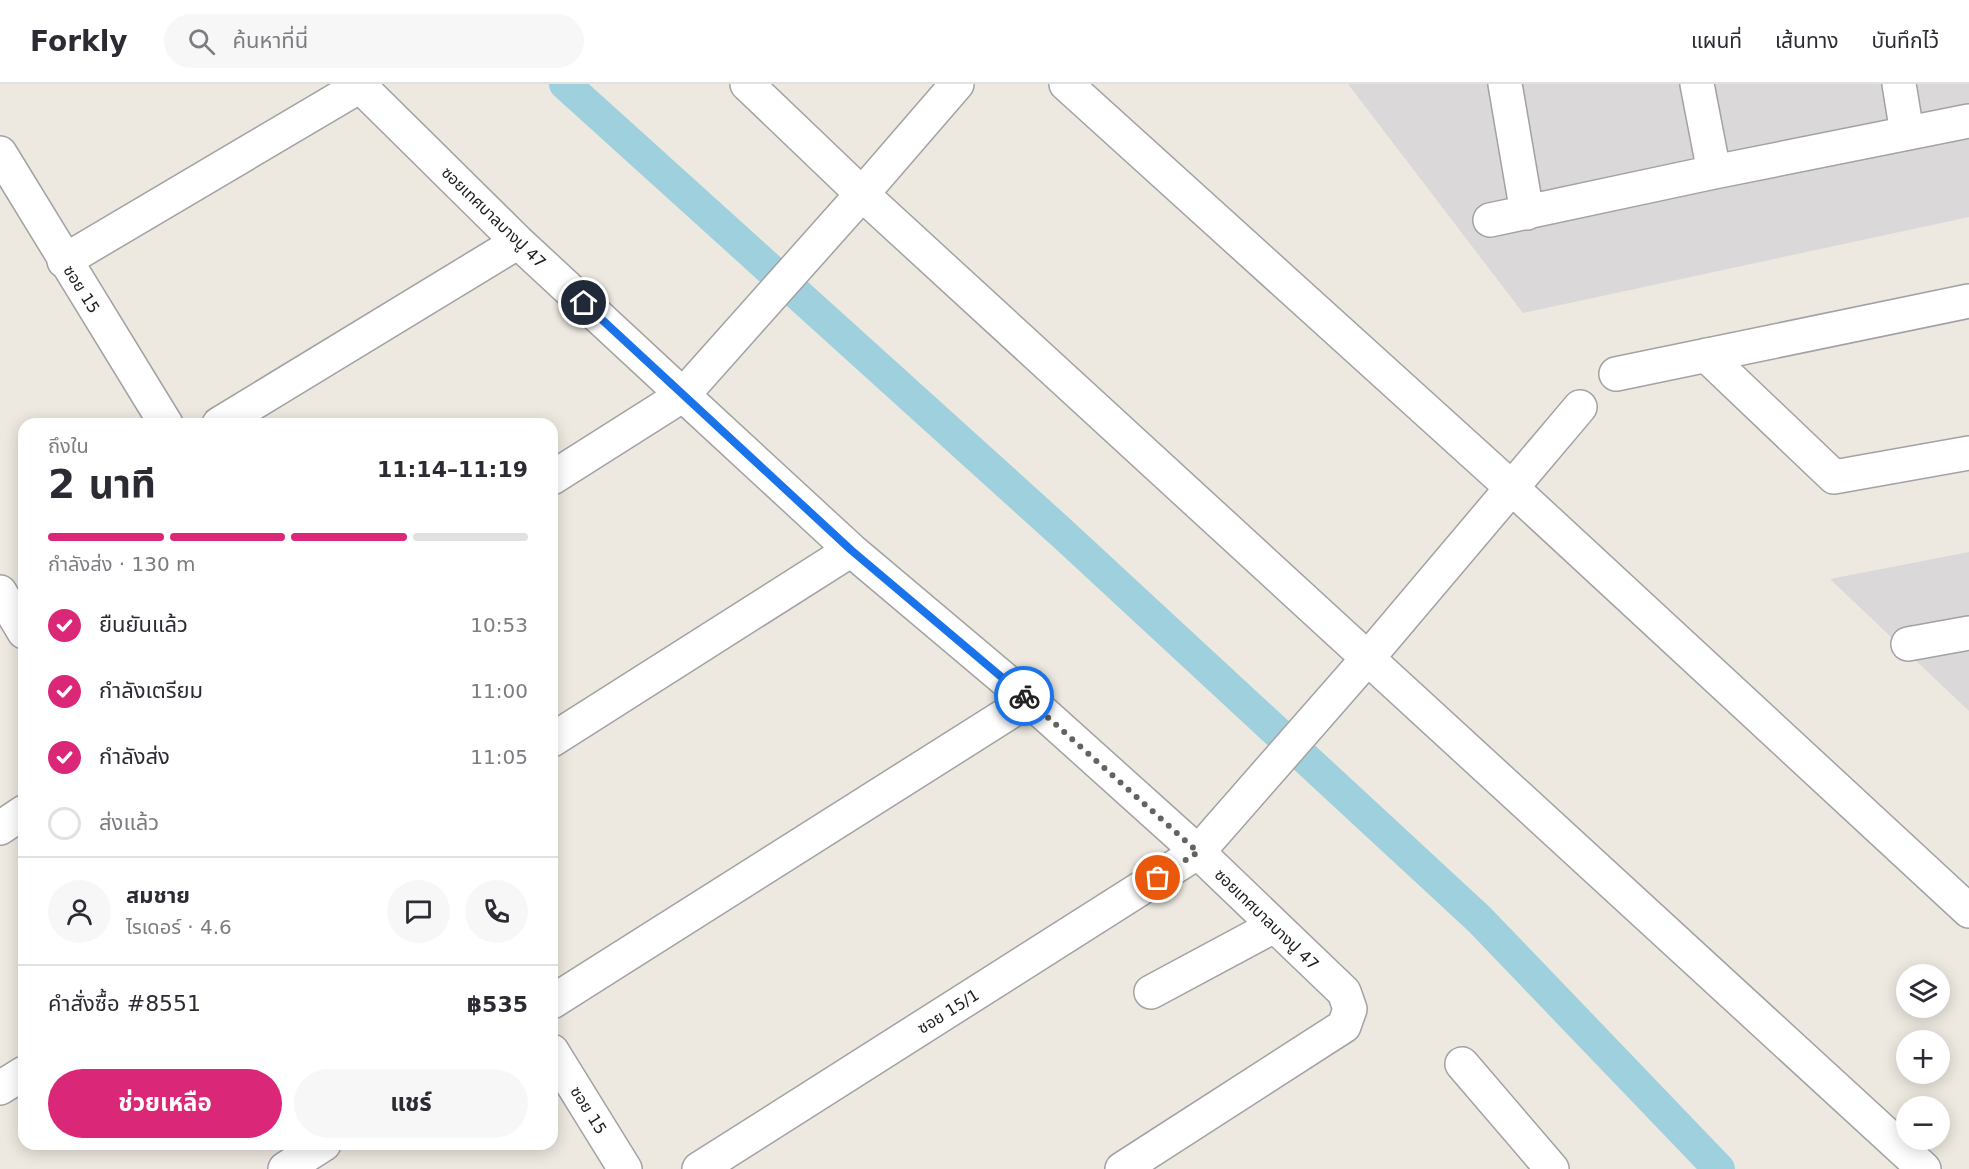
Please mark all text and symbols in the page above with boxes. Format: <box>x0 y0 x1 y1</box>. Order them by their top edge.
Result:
search box <box>164 14 584 68</box>
text: Forkly <box>30 25 128 58</box>
icon: search <box>185 25 218 58</box>
text: ค้นหาที่นี่ <box>233 28 308 53</box>
text: แผนที่ <box>1691 29 1742 53</box>
text: เส้นทาง <box>1775 29 1839 53</box>
text: บันทึกไว้ <box>1872 29 1939 53</box>
street label: ซอยเทศบาลบางปู 47 <box>438 163 550 272</box>
street label: ซอย 15 <box>59 262 104 317</box>
pin <box>558 277 609 328</box>
icon: home <box>567 286 600 319</box>
text: ถึงใน <box>48 434 89 458</box>
text: 11:14–11:19 <box>377 457 528 482</box>
text: 2 นาที <box>48 462 156 507</box>
text: กำลังส่ง · 130 m <box>48 552 196 576</box>
icon: check <box>48 609 81 642</box>
text: ยืนยันแล้ว <box>99 612 188 637</box>
text: 10:53 <box>470 613 528 637</box>
courier <box>994 666 1054 726</box>
icon: check <box>48 675 81 708</box>
text: กำลังเตรียม <box>99 678 203 703</box>
text: 11:00 <box>470 679 528 703</box>
icon: bike <box>1008 680 1041 713</box>
icon: check <box>48 741 81 774</box>
text: กำลังส่ง <box>99 744 170 769</box>
text: 11:05 <box>470 745 528 769</box>
text: ส่งแล้ว <box>99 810 159 835</box>
pin <box>1132 852 1183 903</box>
icon: bag <box>1141 861 1174 894</box>
street label: ซอยเทศบาลบางปู 47 <box>1211 865 1323 974</box>
button: person <box>48 880 111 943</box>
button: chat <box>387 880 450 943</box>
button: phone <box>465 880 528 943</box>
text: สมชาย <box>126 883 190 908</box>
text: ไรเดอร์ · 4.6 <box>126 915 232 939</box>
map controls <box>1896 964 1950 1150</box>
button: layers <box>1896 964 1950 1018</box>
street label: ซอย 15/1 <box>914 985 982 1038</box>
text: คำสั่งซื้อ #8551 <box>48 991 201 1016</box>
text: ฿535 <box>467 992 528 1017</box>
button: + <box>1896 1030 1950 1084</box>
button: ช่วยเหลือ <box>48 1069 282 1138</box>
button: แชร์ <box>294 1069 528 1138</box>
street label: ซอย 15 <box>566 1083 611 1138</box>
button: − <box>1896 1096 1950 1150</box>

